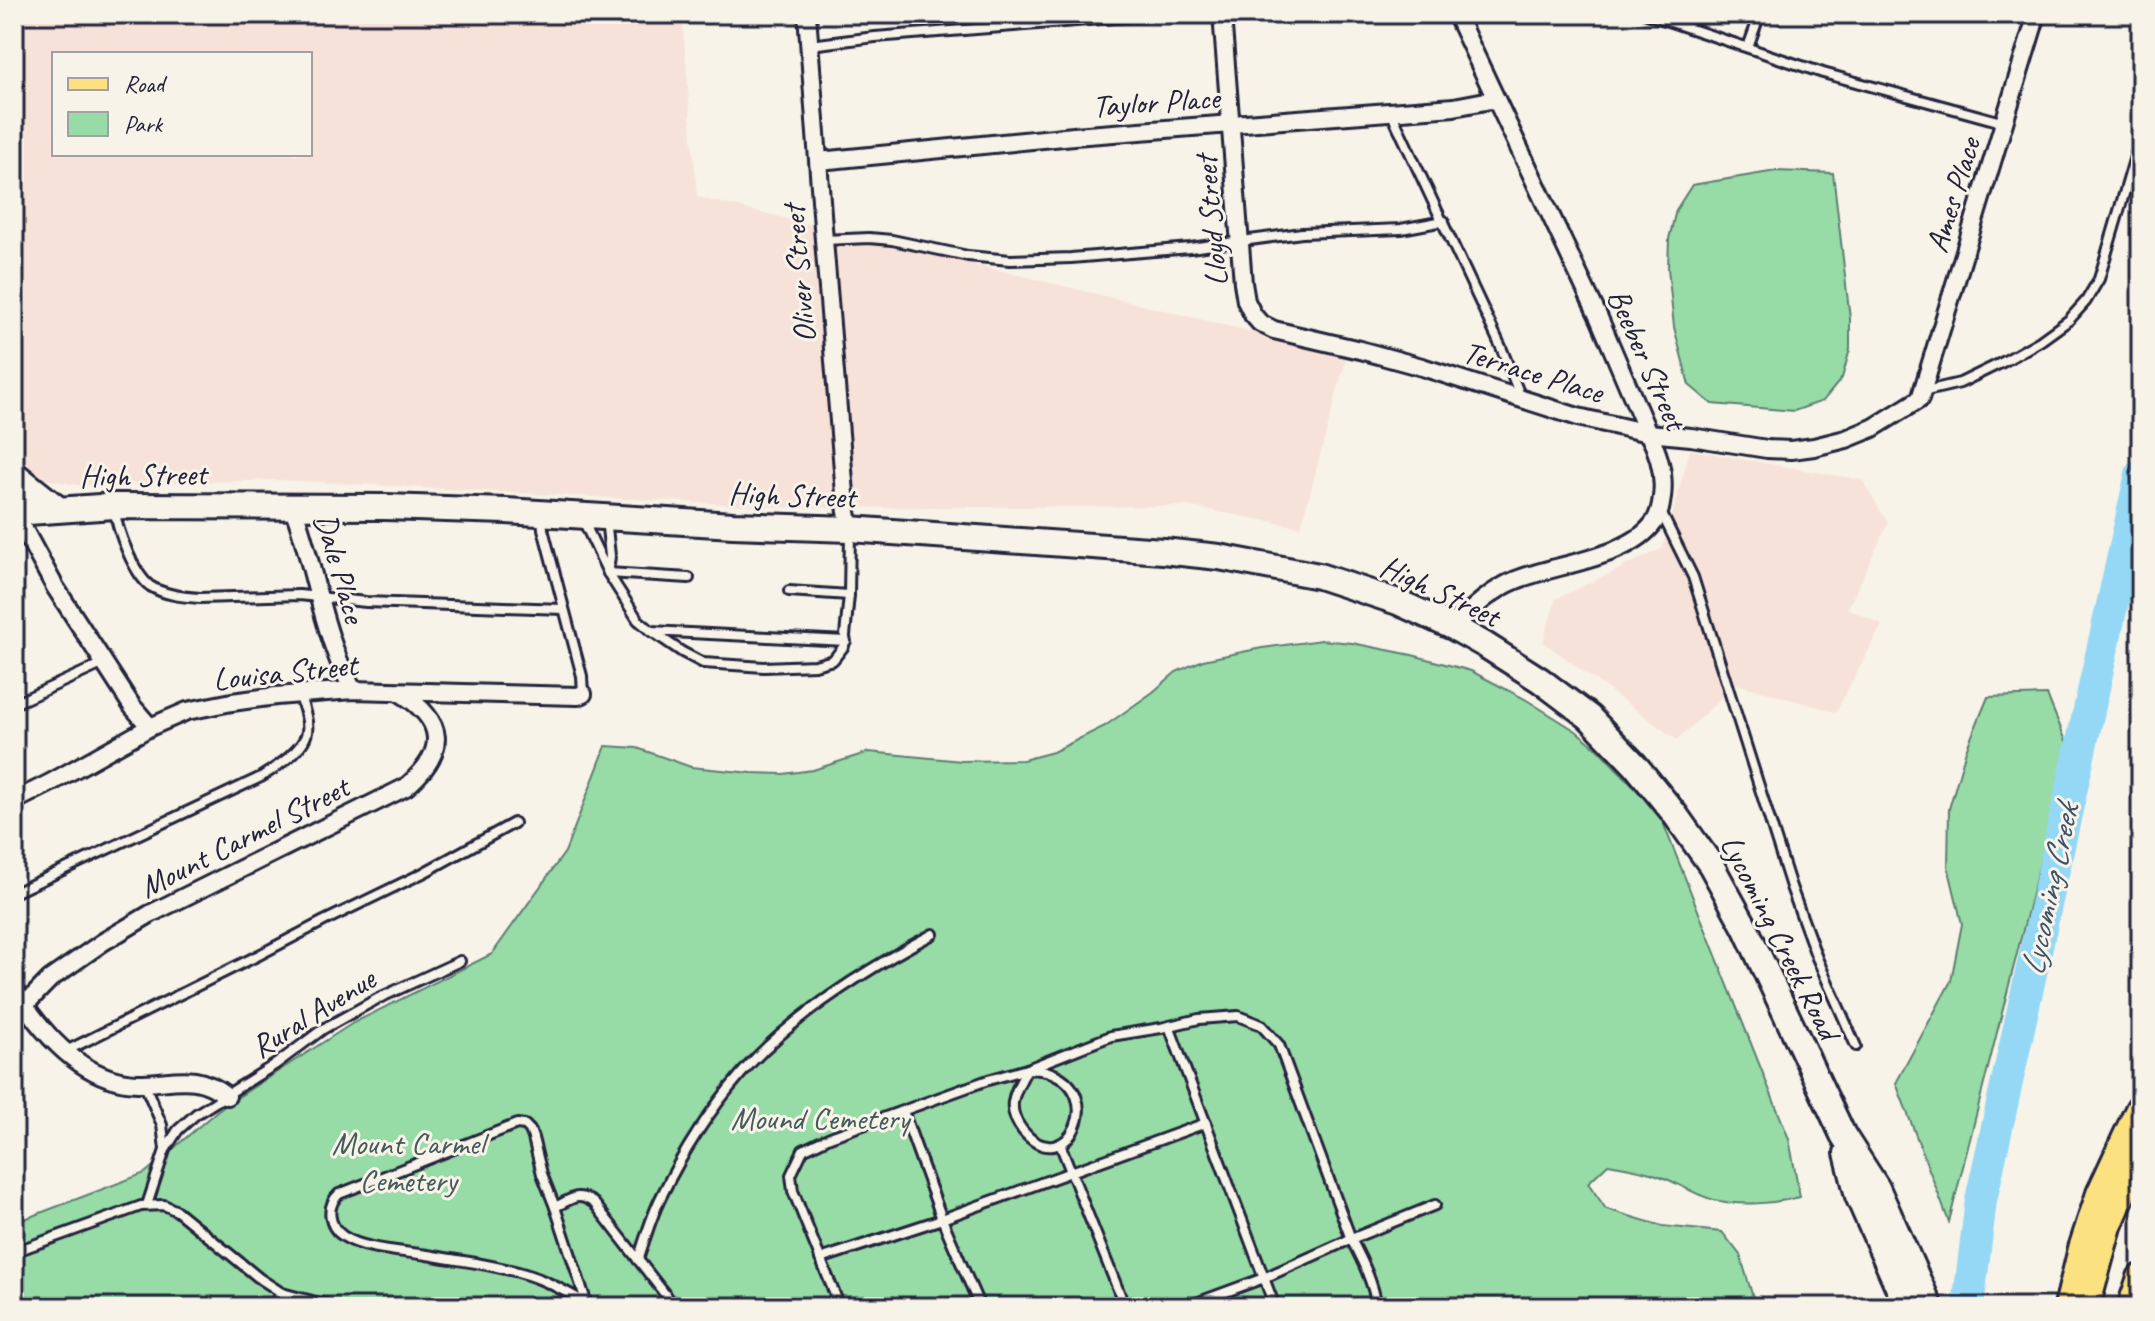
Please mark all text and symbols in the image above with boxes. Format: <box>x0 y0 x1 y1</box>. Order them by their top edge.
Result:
legend <box>52 52 312 156</box>
text: Road <box>124 69 168 99</box>
street label: Taylor Place <box>1091 77 1224 127</box>
text: Park <box>124 109 164 139</box>
street label: Ames Place <box>1916 130 1991 257</box>
street label: Lloyd Street <box>1184 150 1237 288</box>
street label: Oliver Street <box>772 199 825 344</box>
street label: Beeber Street <box>1598 282 1698 439</box>
street label: Terrace Place <box>1458 331 1610 413</box>
street label: High Street <box>79 453 210 497</box>
street label: High Street <box>728 472 860 518</box>
street label: Dale Place <box>305 509 376 630</box>
street label: High Street <box>1374 546 1509 638</box>
street label: Louisa Street <box>211 644 362 700</box>
street label: Mount Carmel Street <box>132 765 359 907</box>
water label: Lycoming Creek <box>2010 795 2089 979</box>
street label: Lycoming Creek Road <box>1711 828 1851 1051</box>
street label: Rural Avenue <box>243 957 385 1067</box>
park label: Mound Cemetery <box>731 1098 912 1139</box>
park label: Mount Carmel Cemetery <box>332 1123 490 1201</box>

